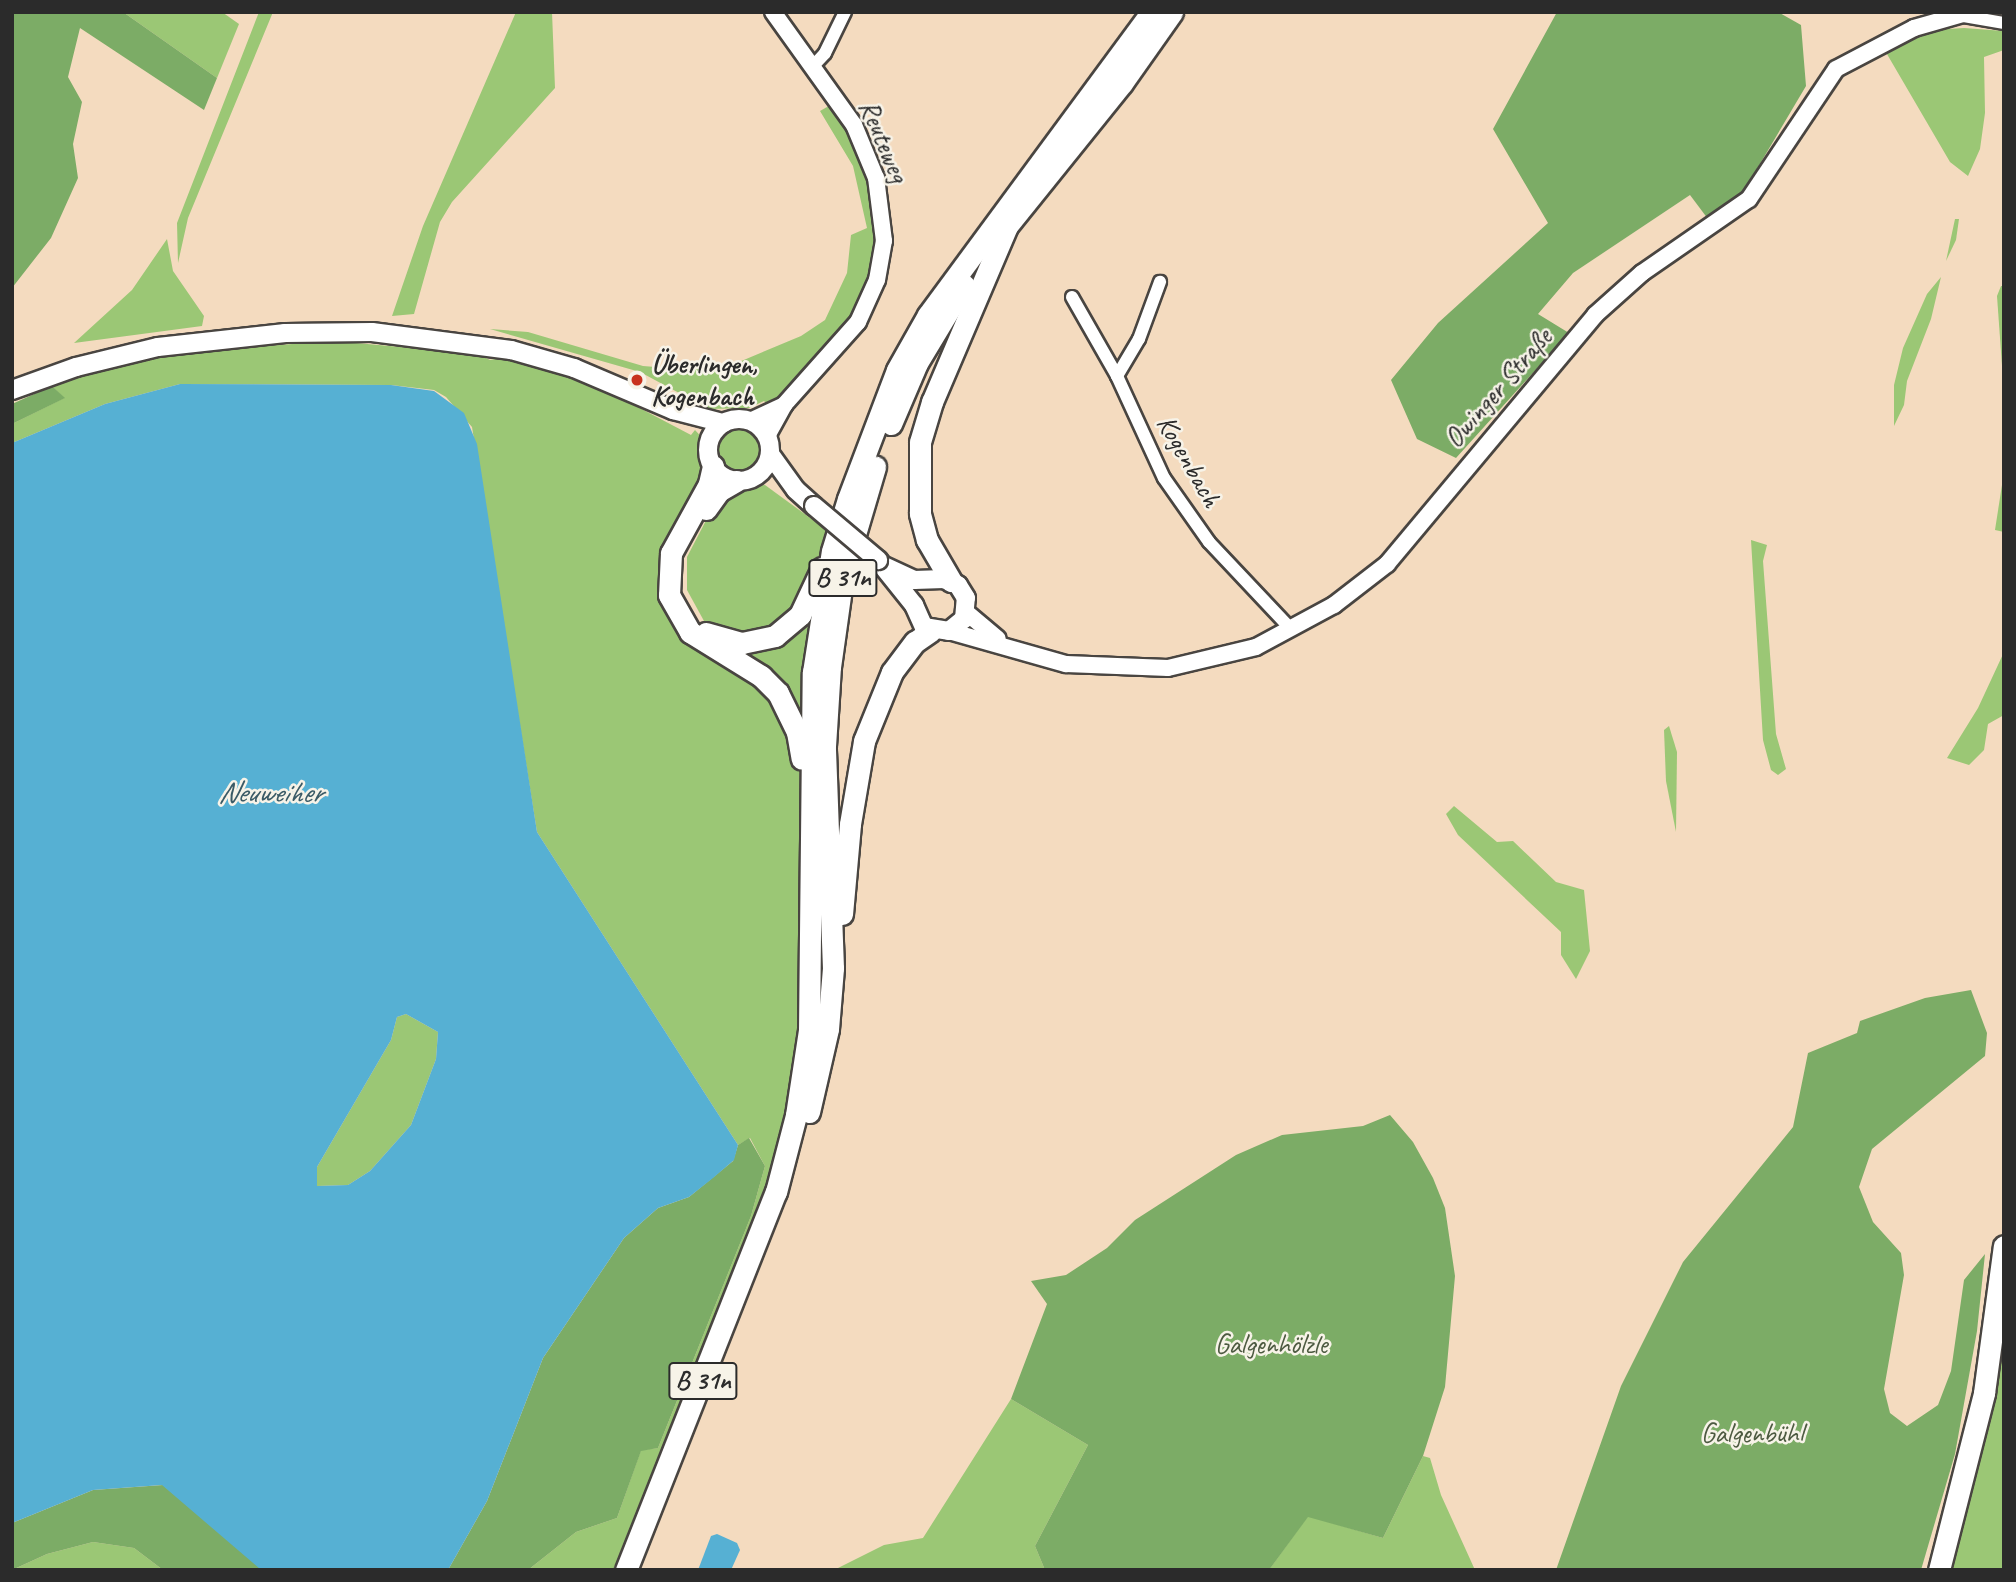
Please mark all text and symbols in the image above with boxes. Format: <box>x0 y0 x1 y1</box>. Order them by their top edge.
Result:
street label: Reuteweg <box>852 95 916 187</box>
street label: Owinger Straße <box>1437 321 1559 455</box>
place label: Überlingen, Kogenbach <box>651 347 758 413</box>
marker: Überlingen, Kogenbach <box>629 372 645 388</box>
street label: Kogenbach <box>1149 409 1229 513</box>
road number: B 31n <box>808 556 878 600</box>
water label: Neuweiher <box>218 774 322 810</box>
park label: Galgenhölzle <box>1215 1327 1327 1361</box>
road number: B 31n <box>668 1358 738 1404</box>
park label: Galgenbühl <box>1701 1416 1803 1450</box>

